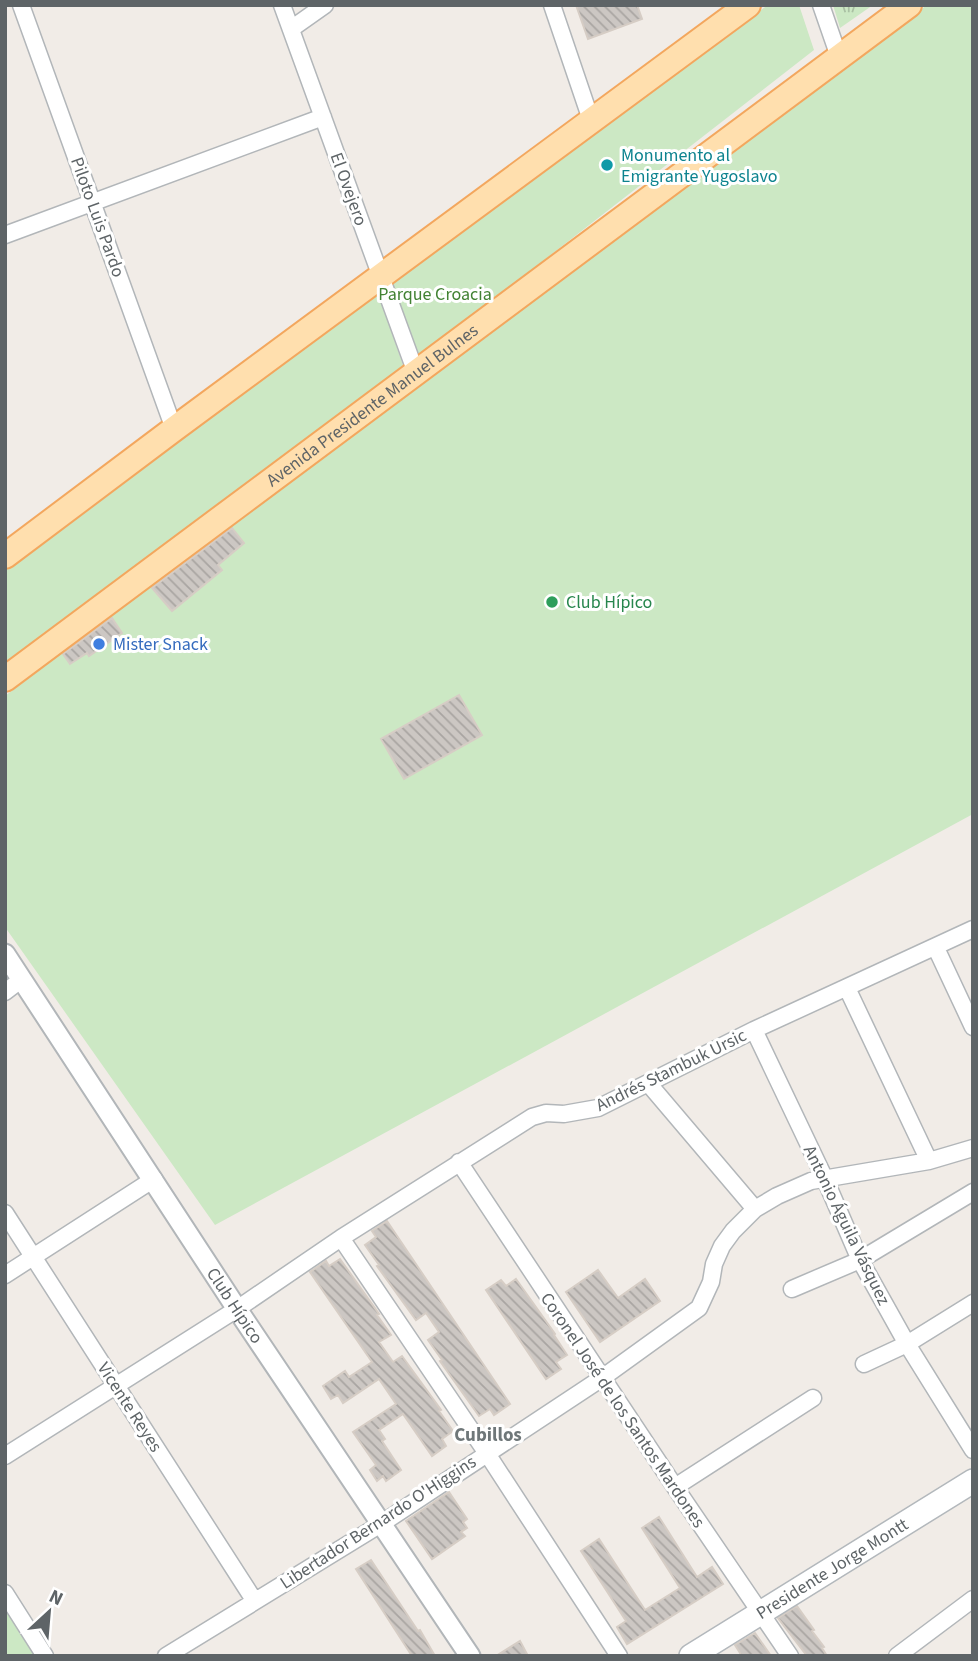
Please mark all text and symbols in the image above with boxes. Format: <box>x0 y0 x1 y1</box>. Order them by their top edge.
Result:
place label: Monumento al Emigrante Yugoslavo <box>621 143 778 189</box>
street label: El Ovejero <box>324 149 373 229</box>
street label: Piloto Luis Pardo <box>64 154 131 281</box>
marker: Monumento al Emigrante Yugoslavo <box>599 157 615 173</box>
park label: Parque Croacia <box>378 282 492 307</box>
street label: Avenida Presidente Manuel Bulnes <box>261 318 484 493</box>
place label: Club Hípico <box>566 590 652 615</box>
marker: Club Hípico <box>544 594 560 610</box>
place label: Mister Snack <box>113 632 208 657</box>
marker: Mister Snack <box>91 636 107 652</box>
street label: Andrés Stambuk Ursic <box>592 1023 751 1118</box>
street label: Antonio Águila Vásquez <box>797 1141 896 1310</box>
street label: Club Hípico <box>200 1263 269 1349</box>
street label: Coronel José de los Santos Mardones <box>534 1288 711 1533</box>
street label: Vicente Reyes <box>91 1357 168 1457</box>
district label: Cubillos <box>454 1422 522 1449</box>
street label: Libertador Bernardo O'Higgins <box>275 1449 481 1595</box>
street label: Presidente Jorge Montt <box>751 1512 913 1626</box>
north arrow <box>14 1577 84 1647</box>
text: N <box>44 1583 67 1613</box>

